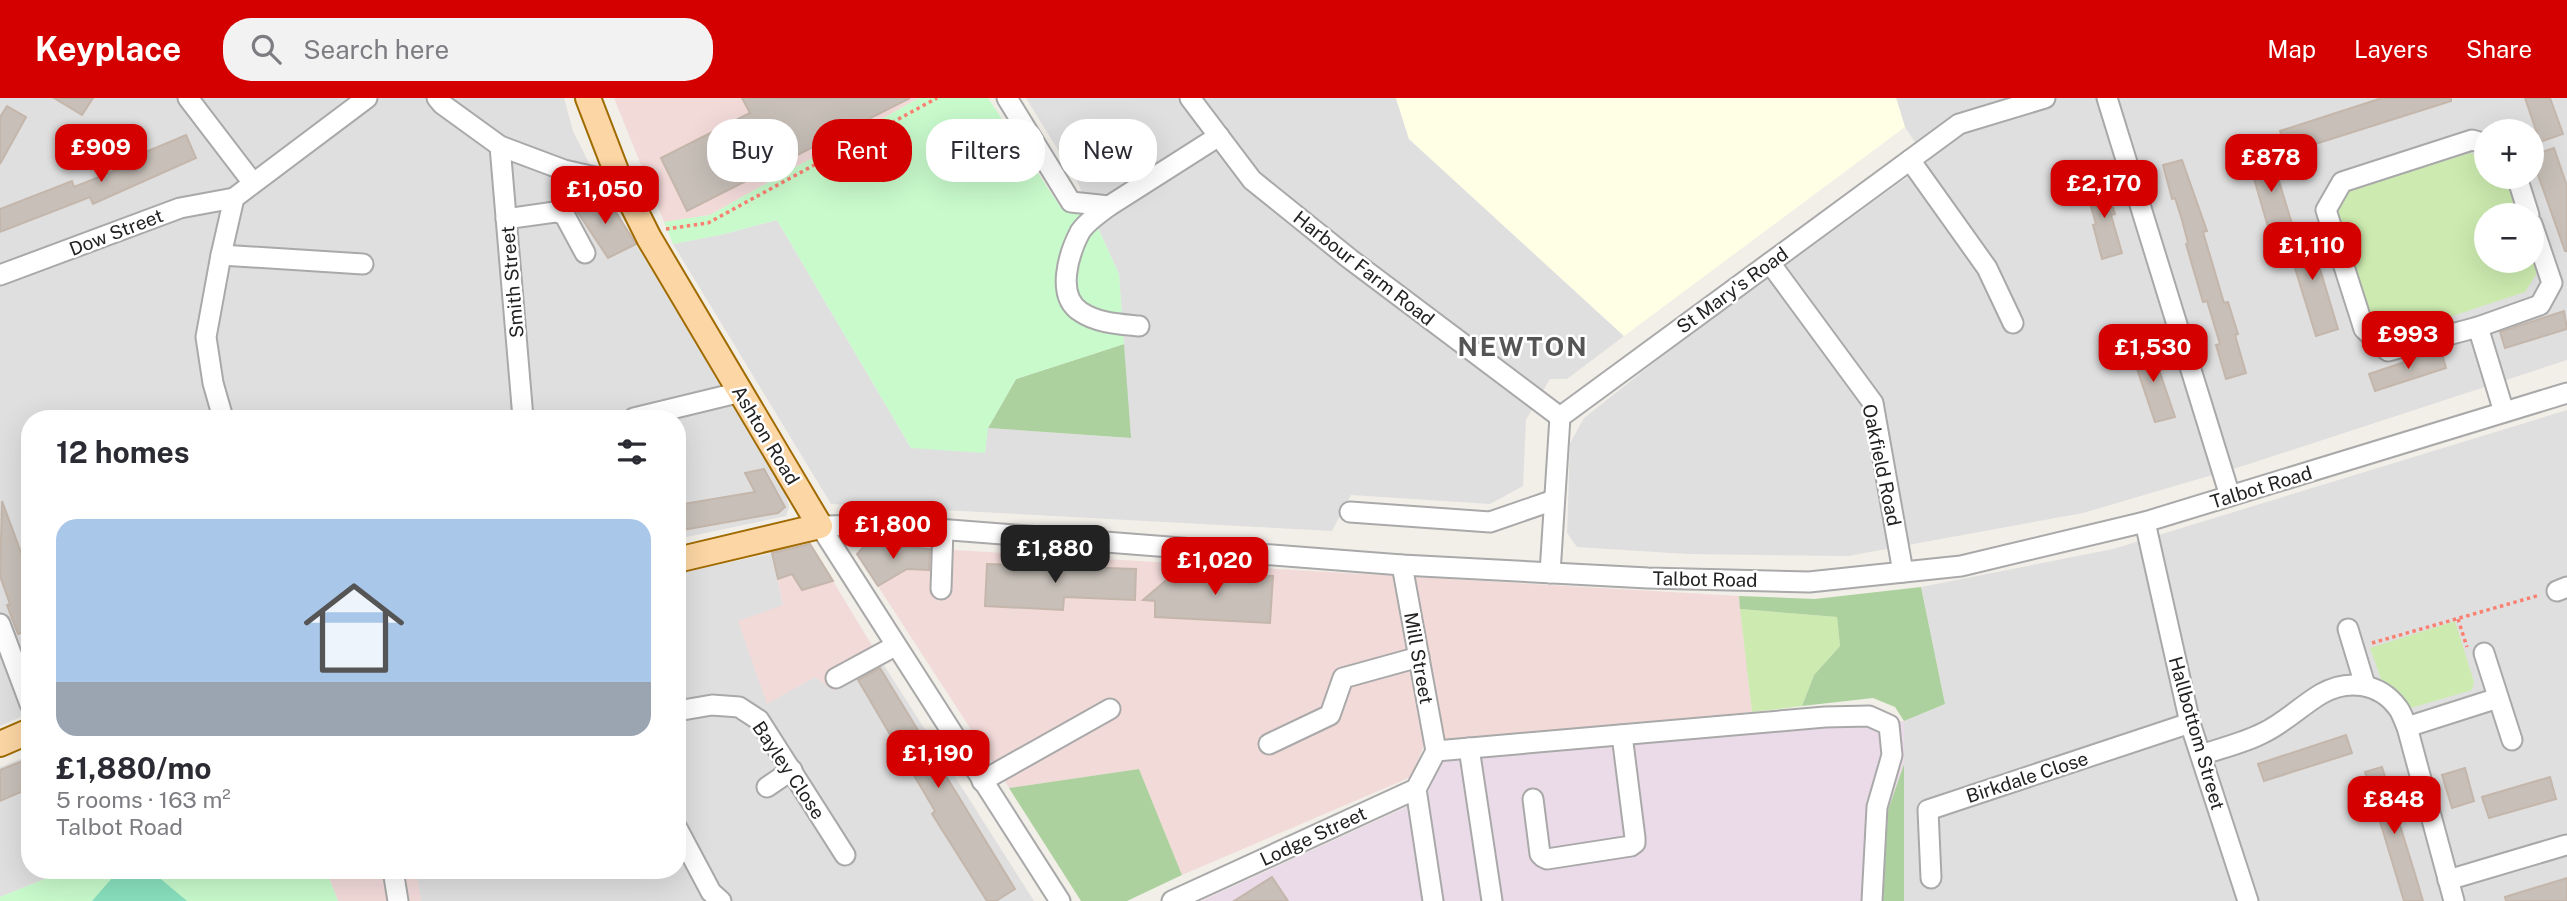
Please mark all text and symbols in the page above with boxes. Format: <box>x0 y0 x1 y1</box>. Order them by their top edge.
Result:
search box <box>223 18 713 81</box>
text: Keyplace <box>35 30 181 68</box>
icon: search <box>247 30 285 68</box>
text: Search here <box>303 34 449 65</box>
text: Map <box>2267 35 2316 63</box>
text: Layers <box>2354 35 2428 63</box>
text: Share <box>2466 35 2532 63</box>
chip: Buy <box>707 119 798 182</box>
chip: Rent <box>812 119 912 182</box>
chip: Filters <box>926 119 1045 182</box>
chip: New <box>1059 119 1157 182</box>
map controls <box>2474 119 2544 273</box>
button: + <box>2474 119 2544 189</box>
pin: £909 <box>60 125 142 184</box>
text: £909 <box>71 133 131 160</box>
pin: £878 <box>2230 134 2312 194</box>
text: £878 <box>2241 143 2301 170</box>
pin: £2,170 <box>2047 160 2161 220</box>
pin: £1,050 <box>548 166 662 226</box>
text: £2,170 <box>2067 169 2141 196</box>
text: £1,050 <box>567 175 643 202</box>
button: − <box>2474 203 2544 273</box>
street label: Dow Street <box>66 204 166 260</box>
street label: Harbour Farm Road <box>1289 206 1439 330</box>
pin: £1,110 <box>2255 222 2369 282</box>
street label: Smith Street <box>496 225 528 339</box>
text: £1,110 <box>2279 231 2345 258</box>
street label: St Mary's Road <box>1672 242 1792 338</box>
pin: £993 <box>2367 312 2449 371</box>
text: £993 <box>2378 320 2438 347</box>
pin: £1,530 <box>2096 324 2210 384</box>
district label: NEWTON <box>1457 331 1589 362</box>
text: £1,530 <box>2115 333 2191 360</box>
street label: Ashton Road <box>728 381 804 489</box>
street label: Oakfield Road <box>1858 402 1906 528</box>
icon: filters <box>613 433 651 471</box>
text: 12 homes <box>56 434 190 470</box>
street label: Talbot Road <box>2208 461 2314 513</box>
pin: £1,800 <box>836 502 950 561</box>
text: £1,800 <box>855 510 931 537</box>
pin: £1,880 <box>998 526 1112 585</box>
text: £1,880 <box>1017 534 1093 561</box>
pin: £1,020 <box>1158 538 1272 597</box>
text: £1,020 <box>1177 546 1253 573</box>
icon: home <box>291 565 417 691</box>
street label: Talbot Road <box>1652 567 1758 591</box>
street label: Mill Street <box>1400 610 1438 706</box>
street label: Hallbottom Street <box>2165 654 2229 812</box>
street label: Bayley Close <box>748 717 830 823</box>
pin: £1,190 <box>881 730 995 790</box>
text: £1,190 <box>903 739 973 766</box>
street label: Birkdale Close <box>1963 747 2091 807</box>
text: £1,880/mo <box>56 750 212 786</box>
pin: £848 <box>2353 776 2435 836</box>
text: £848 <box>2364 785 2424 812</box>
text: 5 rooms · 163 m² <box>56 786 231 813</box>
street label: Lodge Street <box>1256 802 1370 870</box>
text: Talbot Road <box>56 813 183 840</box>

